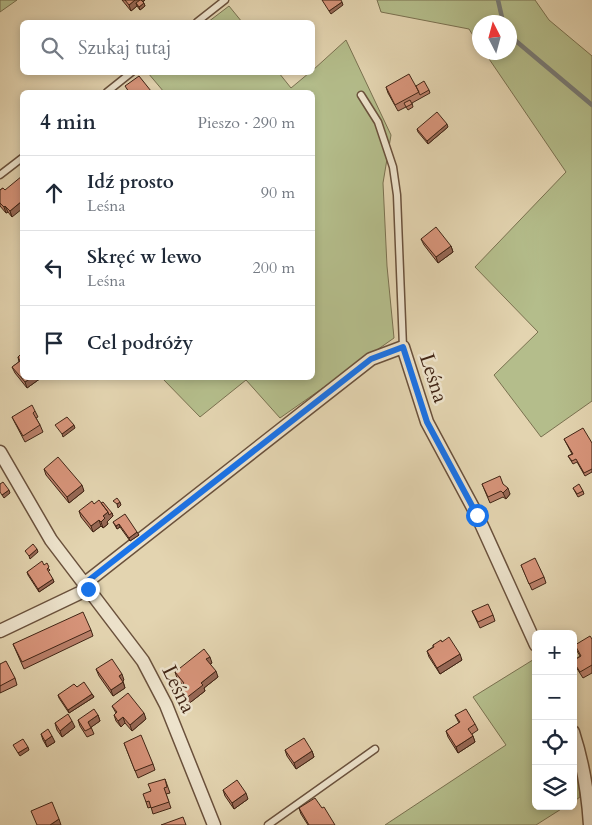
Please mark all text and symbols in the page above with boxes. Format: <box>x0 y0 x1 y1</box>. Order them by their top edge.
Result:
north arrow <box>472 15 517 60</box>
search box <box>20 20 315 75</box>
icon: search <box>38 34 66 62</box>
text: Szukaj tutaj <box>78 35 171 61</box>
text: 4 min <box>40 108 96 137</box>
text: Pieszo · 290 m <box>198 112 295 134</box>
text: Idź prosto <box>87 169 174 195</box>
icon: ahead <box>40 179 68 207</box>
text: 90 m <box>261 182 295 204</box>
text: Leśna <box>87 195 125 217</box>
text: Skręć w lewo <box>87 244 202 270</box>
icon: left <box>40 254 68 282</box>
text: 200 m <box>253 257 295 279</box>
text: Leśna <box>87 270 125 292</box>
icon: arrive <box>40 329 68 357</box>
text: Cel podróży <box>87 330 193 356</box>
street label: Leśna <box>412 350 455 407</box>
route start <box>466 504 489 527</box>
route end <box>77 578 100 601</box>
map controls <box>532 630 577 810</box>
button: + <box>532 630 577 675</box>
street label: Leśna <box>154 660 203 718</box>
button: − <box>532 675 577 720</box>
button: locate <box>532 720 577 765</box>
button: layers <box>532 765 577 810</box>

